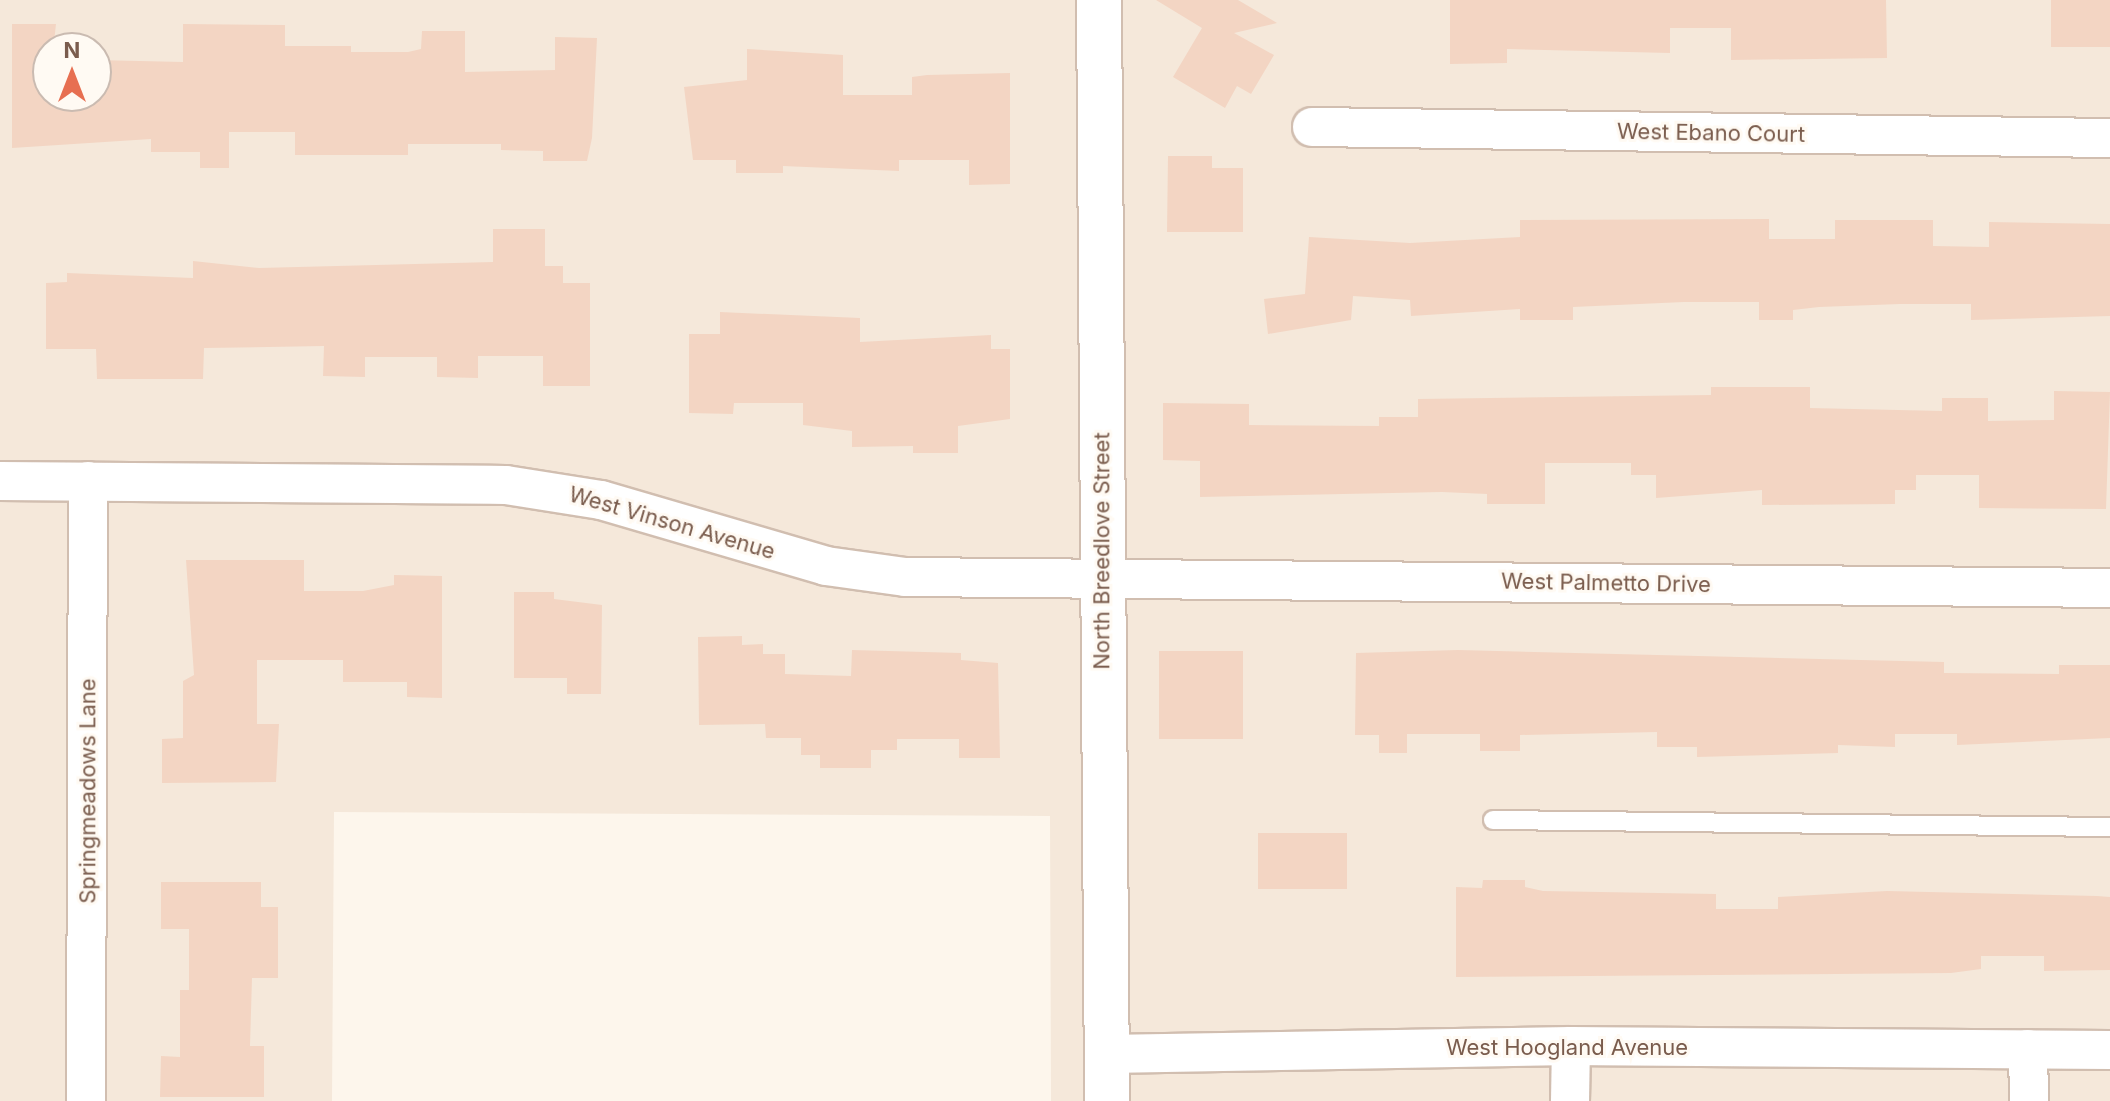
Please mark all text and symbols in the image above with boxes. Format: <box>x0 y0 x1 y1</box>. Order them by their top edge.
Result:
north arrow <box>32 32 112 112</box>
text: N <box>64 37 80 63</box>
street label: West Ebano Court <box>1617 118 1805 148</box>
street label: North Breedlove Street <box>1089 432 1115 670</box>
street label: West Vinson Avenue <box>566 481 778 565</box>
street label: West Palmetto Drive <box>1501 568 1711 598</box>
street label: Springmeadows Lane <box>75 678 101 904</box>
street label: West Hoogland Avenue <box>1446 1035 1688 1061</box>

